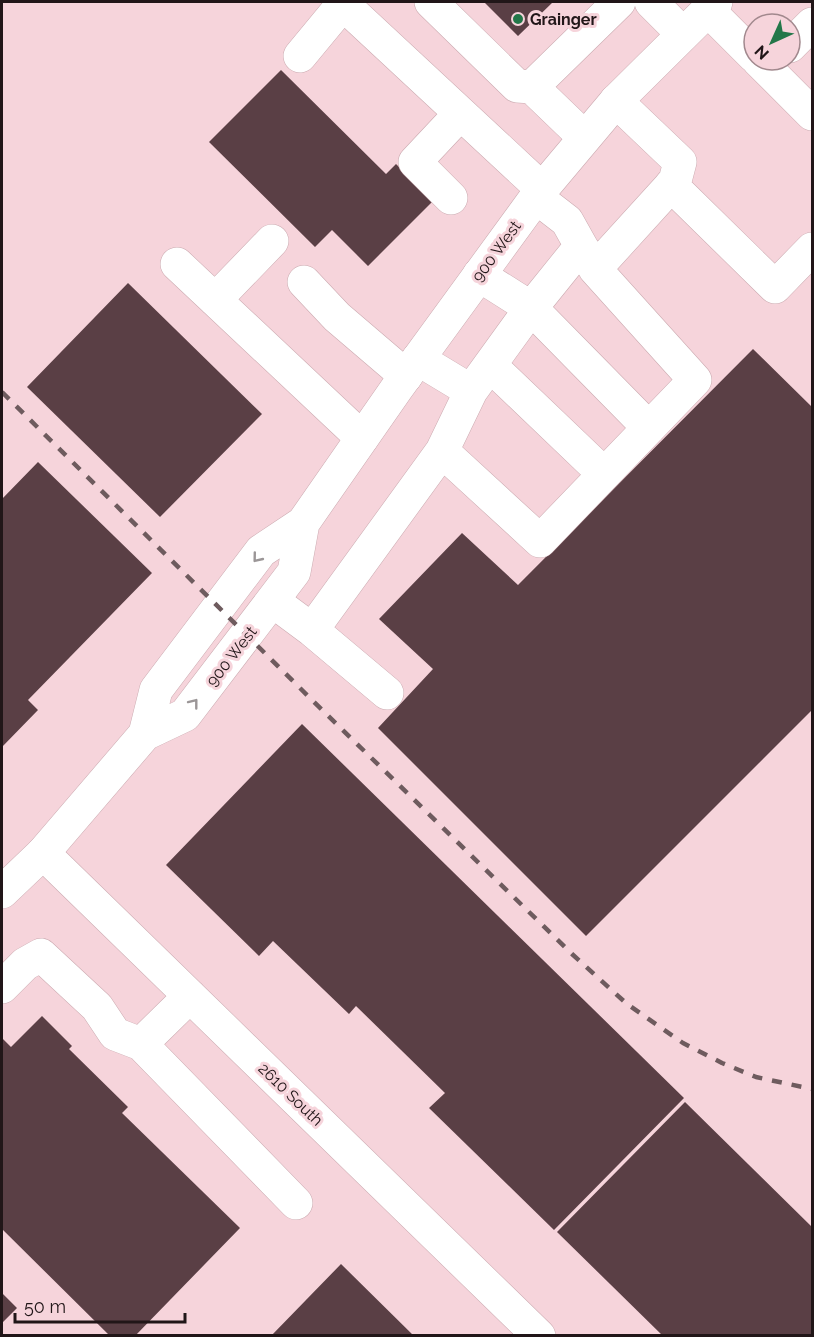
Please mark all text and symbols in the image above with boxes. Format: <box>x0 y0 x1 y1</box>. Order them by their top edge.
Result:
place label: Grainger <box>530 10 597 29</box>
marker: Grainger <box>511 12 525 26</box>
north arrow <box>742 12 802 72</box>
text: N <box>751 41 773 63</box>
street label: 900 West <box>468 217 525 285</box>
one-way arrow <box>253 551 264 562</box>
street label: 900 West <box>202 622 261 690</box>
one-way arrow <box>187 699 198 710</box>
street label: 2610 South <box>255 1059 327 1130</box>
scale bar <box>15 1286 184 1324</box>
text: 50 m <box>24 1296 66 1317</box>

